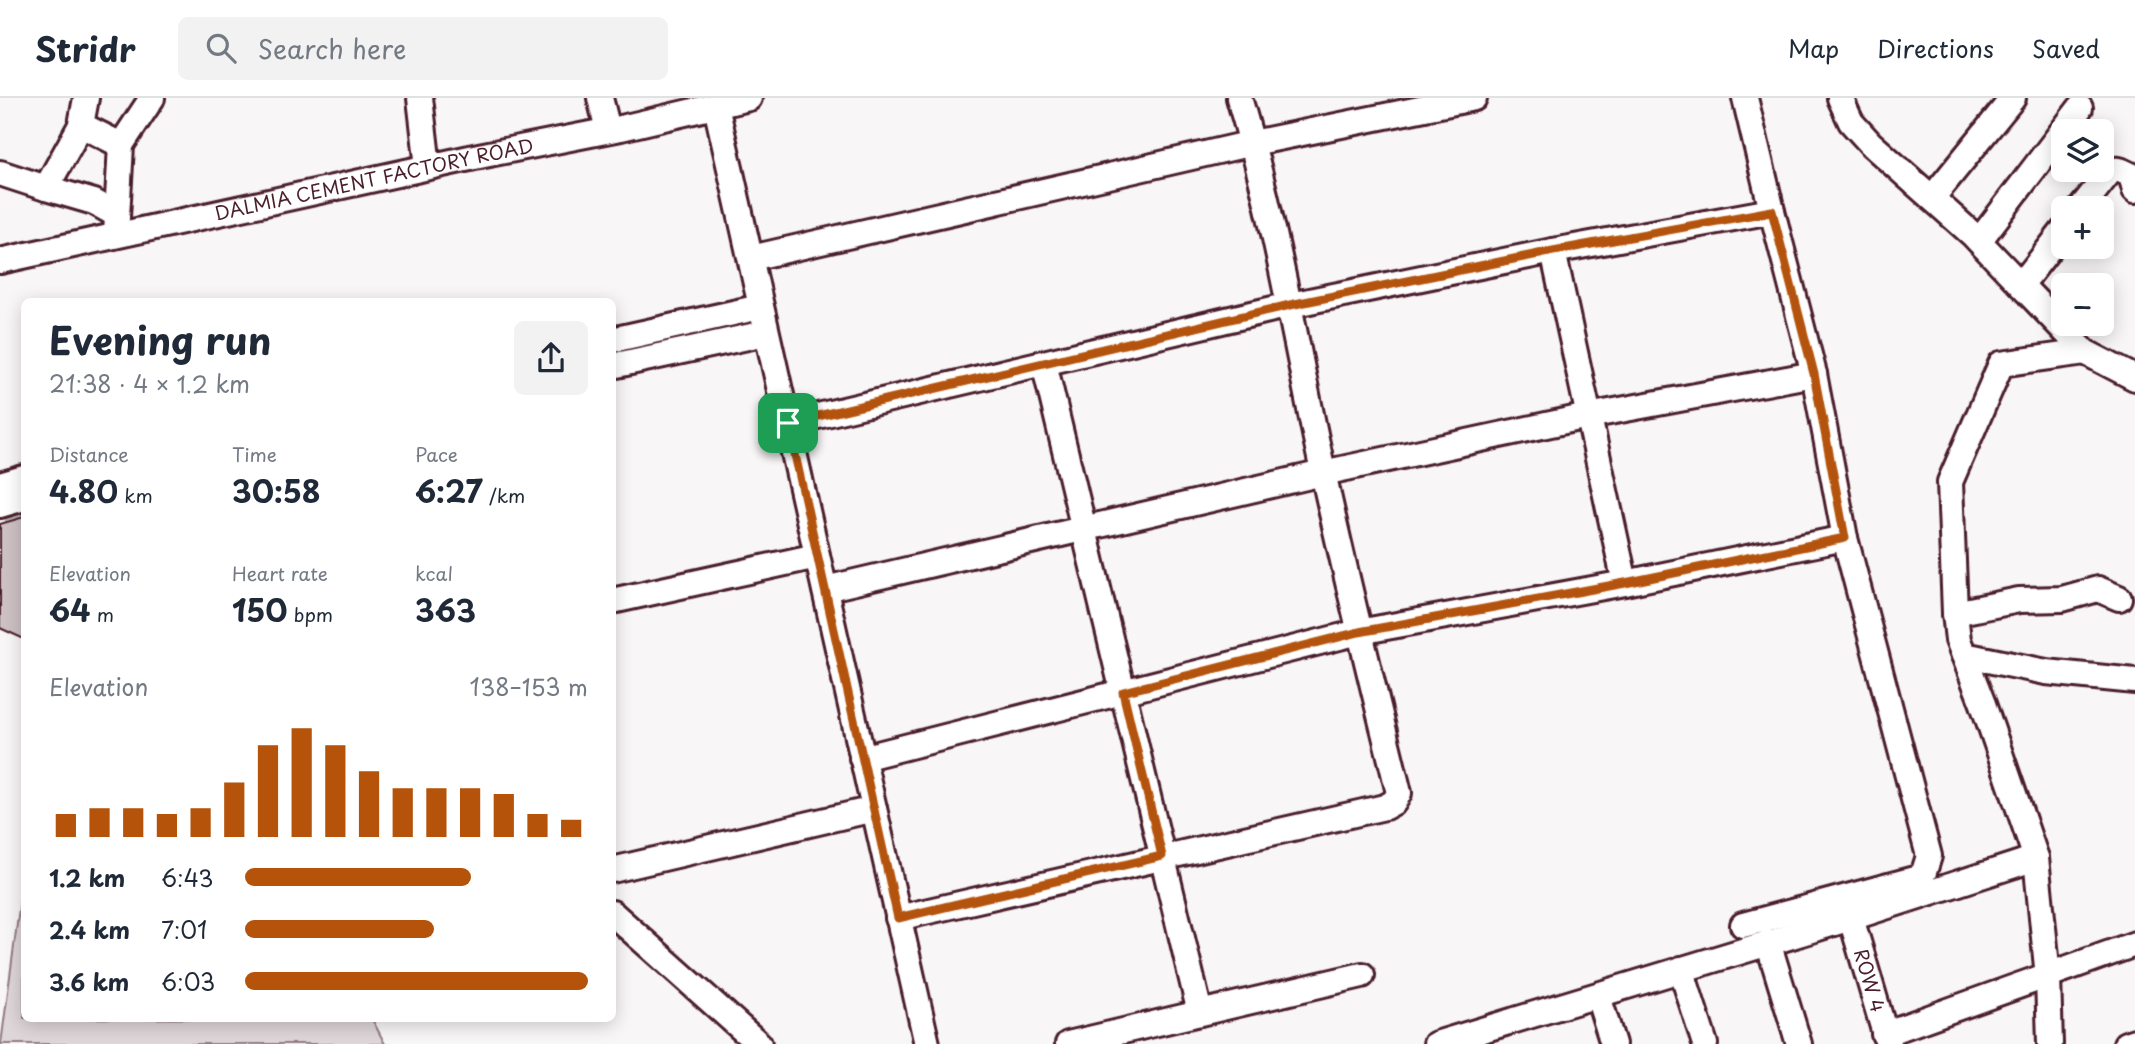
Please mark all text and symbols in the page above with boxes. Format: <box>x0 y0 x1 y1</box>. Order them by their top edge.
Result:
search box <box>178 17 668 80</box>
text: Stridr <box>35 23 136 73</box>
icon: search <box>202 29 240 67</box>
text: Search here <box>258 29 406 68</box>
text: Map <box>1788 30 1839 66</box>
text: Directions <box>1877 30 1994 66</box>
text: Saved <box>2032 30 2100 66</box>
map controls <box>2051 119 2114 336</box>
button: layers <box>2051 119 2114 182</box>
street label: DALMIA CEMENT FACTORY ROAD <box>212 131 536 227</box>
button: + <box>2051 196 2114 259</box>
button: − <box>2051 273 2114 336</box>
text: Evening run <box>49 311 271 368</box>
button: share <box>514 321 588 395</box>
text: 21:38 · 4 × 1.2 km <box>49 366 250 401</box>
pin <box>758 393 818 453</box>
icon: arrive <box>769 404 807 442</box>
text: Distance <box>49 440 129 468</box>
text: Time <box>232 440 277 468</box>
text: Pace <box>415 440 458 468</box>
text: 4.80 <box>49 468 118 513</box>
text: 30:58 <box>232 468 321 513</box>
text: 6:27 <box>415 468 483 513</box>
text: km <box>118 481 153 509</box>
text: /km <box>483 481 525 509</box>
text: Elevation <box>49 559 131 587</box>
text: Heart rate <box>232 559 328 587</box>
text: kcal <box>415 559 453 587</box>
text: 64 <box>49 587 91 632</box>
text: 150 <box>232 587 288 632</box>
text: 363 <box>415 587 476 632</box>
text: m <box>91 600 114 628</box>
text: bpm <box>288 600 333 628</box>
text: Elevation <box>49 669 148 704</box>
text: 138–153 m <box>470 669 588 704</box>
text: 1.2 km <box>49 860 125 895</box>
text: 6:43 <box>161 860 214 895</box>
text: 2.4 km <box>49 912 130 947</box>
text: 7:01 <box>161 912 207 947</box>
street label: ROW 4 <box>1848 945 1893 1015</box>
text: 3.6 km <box>49 964 129 999</box>
text: 6:03 <box>161 964 215 999</box>

